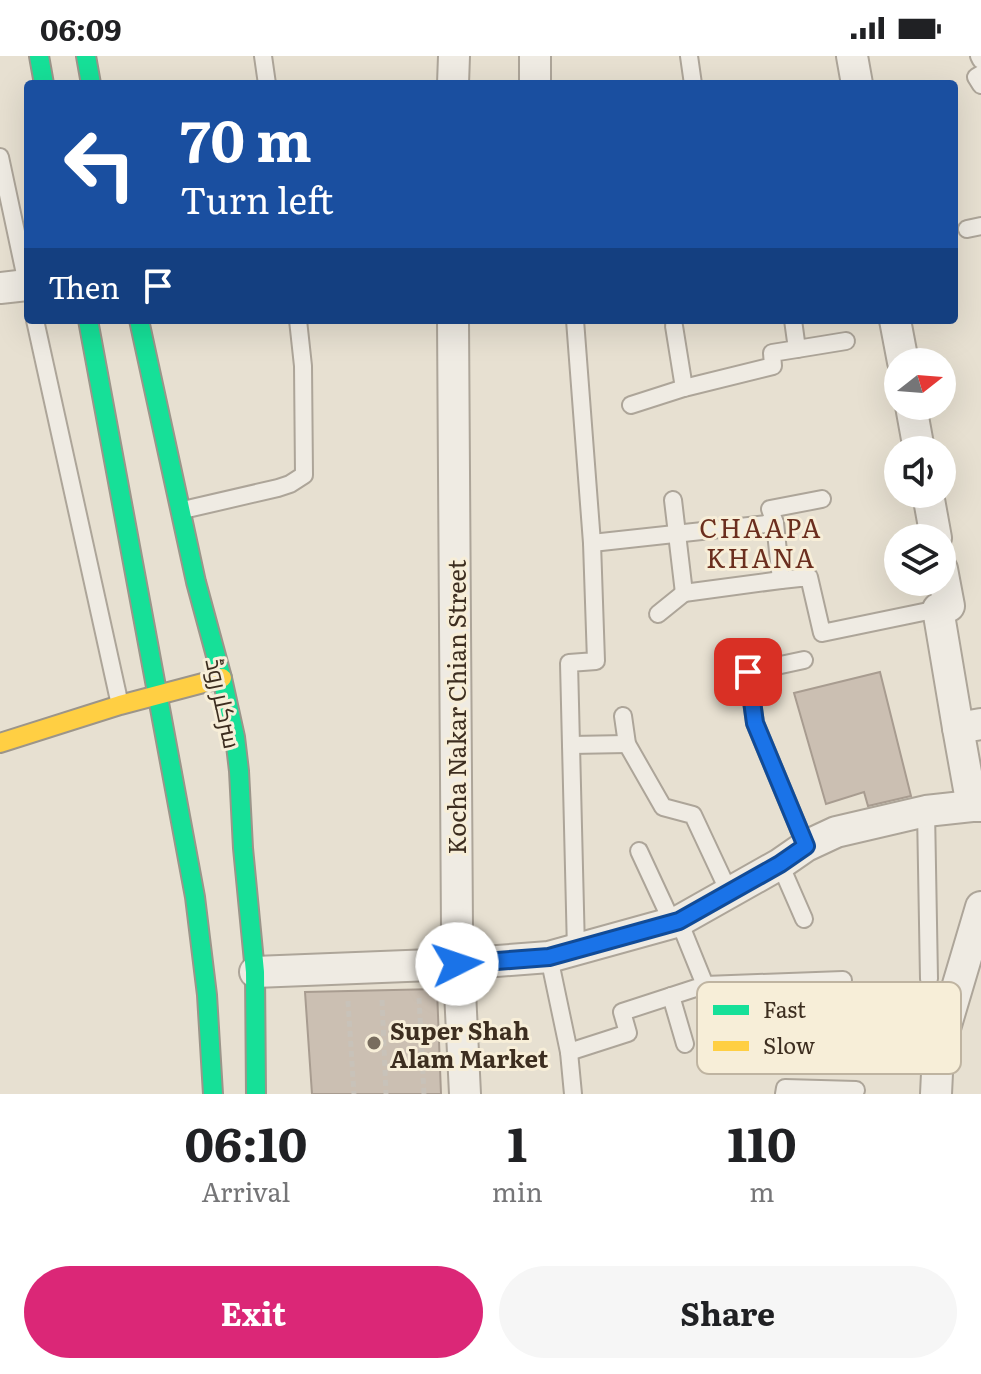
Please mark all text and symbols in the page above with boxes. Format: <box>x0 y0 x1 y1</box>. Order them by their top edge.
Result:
text: 06:09 <box>40 6 122 50</box>
text: 70 m <box>180 96 312 179</box>
icon: left <box>48 112 152 216</box>
text: Turn left <box>180 172 334 225</box>
text: Then <box>48 264 120 308</box>
icon: arrive <box>136 264 180 308</box>
north arrow <box>884 348 956 420</box>
map controls <box>884 348 956 596</box>
button: sound <box>884 436 956 508</box>
district label: CHAAPA KHANA <box>699 507 823 576</box>
button: layers <box>884 524 956 596</box>
street label: Kocha Nakar Chian Street <box>438 559 473 854</box>
pin <box>714 638 782 706</box>
icon: arrive <box>726 650 770 694</box>
street label: سرکلر روڈ <box>198 654 252 752</box>
position arrow <box>415 922 499 1006</box>
legend <box>697 982 961 1074</box>
text: Fast <box>763 992 806 1025</box>
place label: Super Shah Alam Market <box>390 1012 549 1075</box>
text: Slow <box>763 1028 815 1061</box>
marker: Super Shah Alam Market <box>365 1034 383 1052</box>
text: 06:10 <box>184 1106 307 1177</box>
text: 1 <box>507 1106 527 1177</box>
text: 110 <box>727 1106 797 1177</box>
text: Arrival <box>201 1171 290 1210</box>
text: min <box>492 1171 543 1210</box>
text: m <box>749 1171 775 1210</box>
button: Exit <box>24 1266 483 1358</box>
button: Share <box>499 1266 957 1358</box>

